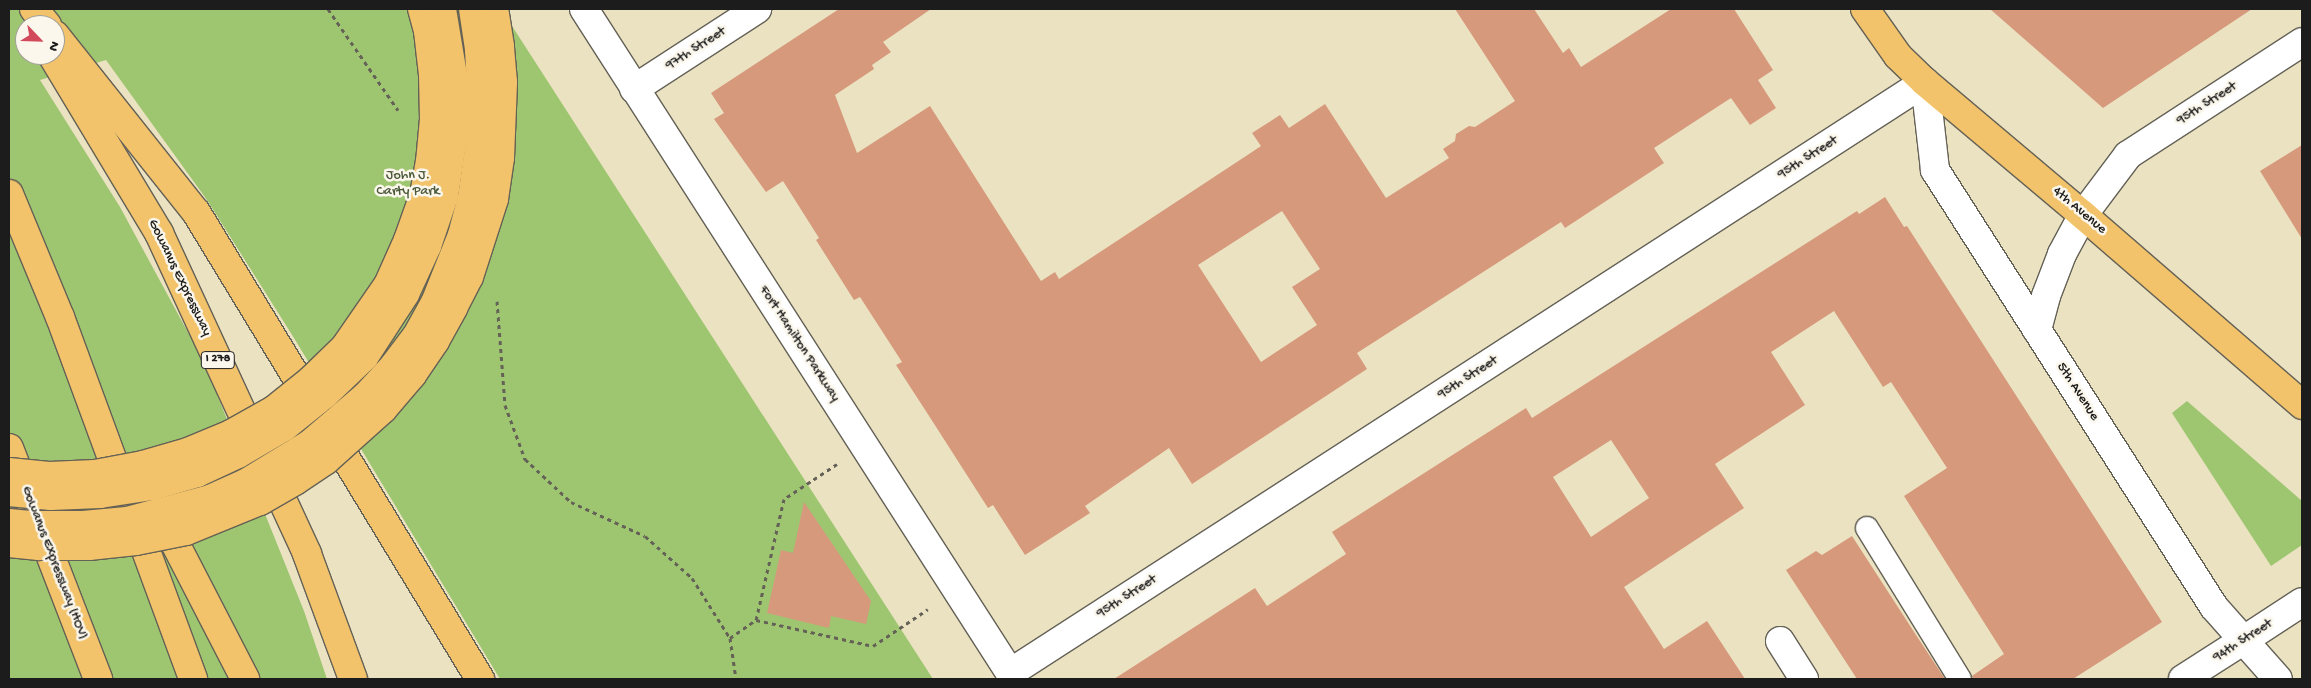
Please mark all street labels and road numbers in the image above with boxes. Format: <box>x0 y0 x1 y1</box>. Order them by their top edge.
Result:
street label: 97th Street <box>663 23 729 75</box>
street label: 95th Street <box>2174 78 2240 130</box>
street label: 95th Street <box>1775 132 1841 184</box>
street label: 4th Avenue <box>2049 184 2109 238</box>
street label: Gowanus Expressway <box>144 217 214 339</box>
street label: Fort Hamilton Parkway <box>755 283 843 405</box>
road number: I 278 <box>200 350 236 370</box>
street label: 95th Street <box>1435 352 1501 404</box>
street label: 5th Avenue <box>2052 360 2102 424</box>
street label: Gowanus Expressway (HOV) <box>17 484 91 642</box>
street label: 95th Street <box>1094 571 1160 623</box>
street label: 94th Street <box>2210 616 2276 666</box>

